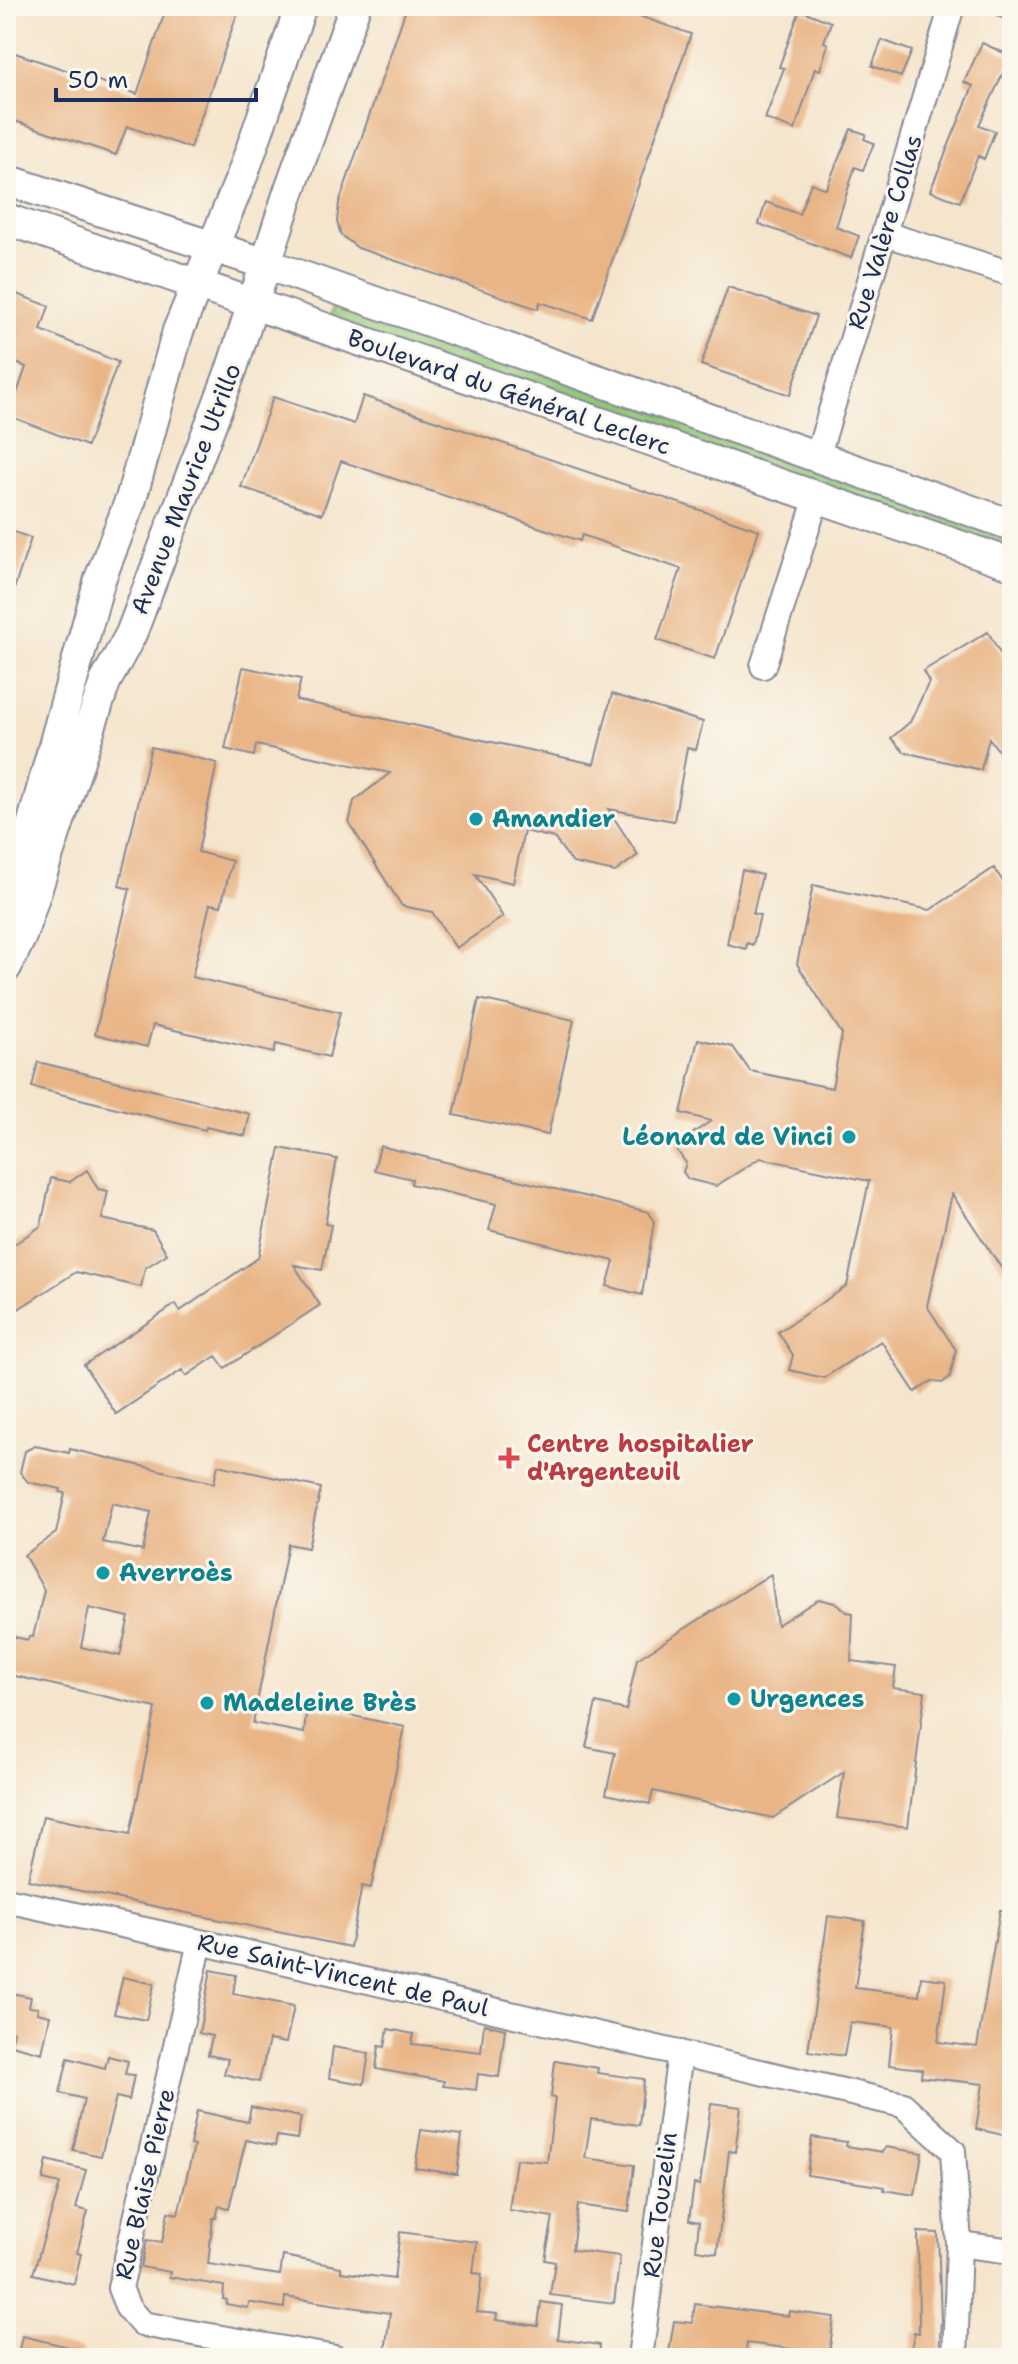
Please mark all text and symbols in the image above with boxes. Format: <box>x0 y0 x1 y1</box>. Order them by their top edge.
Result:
scale bar <box>56 52 256 102</box>
text: 50 m <box>68 64 128 96</box>
street label: Rue Valère Collas <box>840 131 930 333</box>
street label: Boulevard du Général Leclerc <box>343 322 675 462</box>
street label: Avenue Maurice Utrillo <box>123 359 249 619</box>
place label: Amandier <box>492 803 615 835</box>
marker: Amandier <box>467 810 485 828</box>
place label: Léonard de Vinci <box>622 1121 833 1153</box>
marker: Léonard de Vinci <box>840 1128 858 1146</box>
place label: Centre hospitalier d'Argenteuil <box>527 1428 754 1488</box>
marker: Centre hospitalier d'Argenteuil <box>498 1447 520 1469</box>
place label: Averroès <box>119 1557 233 1589</box>
marker: Averroès <box>94 1564 112 1582</box>
place label: Urgences <box>750 1683 864 1715</box>
place label: Madeleine Brès <box>223 1687 417 1719</box>
marker: Urgences <box>725 1690 743 1708</box>
marker: Madeleine Brès <box>198 1694 216 1712</box>
street label: Rue Saint-Vincent de Paul <box>194 1926 493 2024</box>
street label: Rue Blaise Pierre <box>107 2085 183 2283</box>
street label: Rue Touzelin <box>635 2130 685 2280</box>

